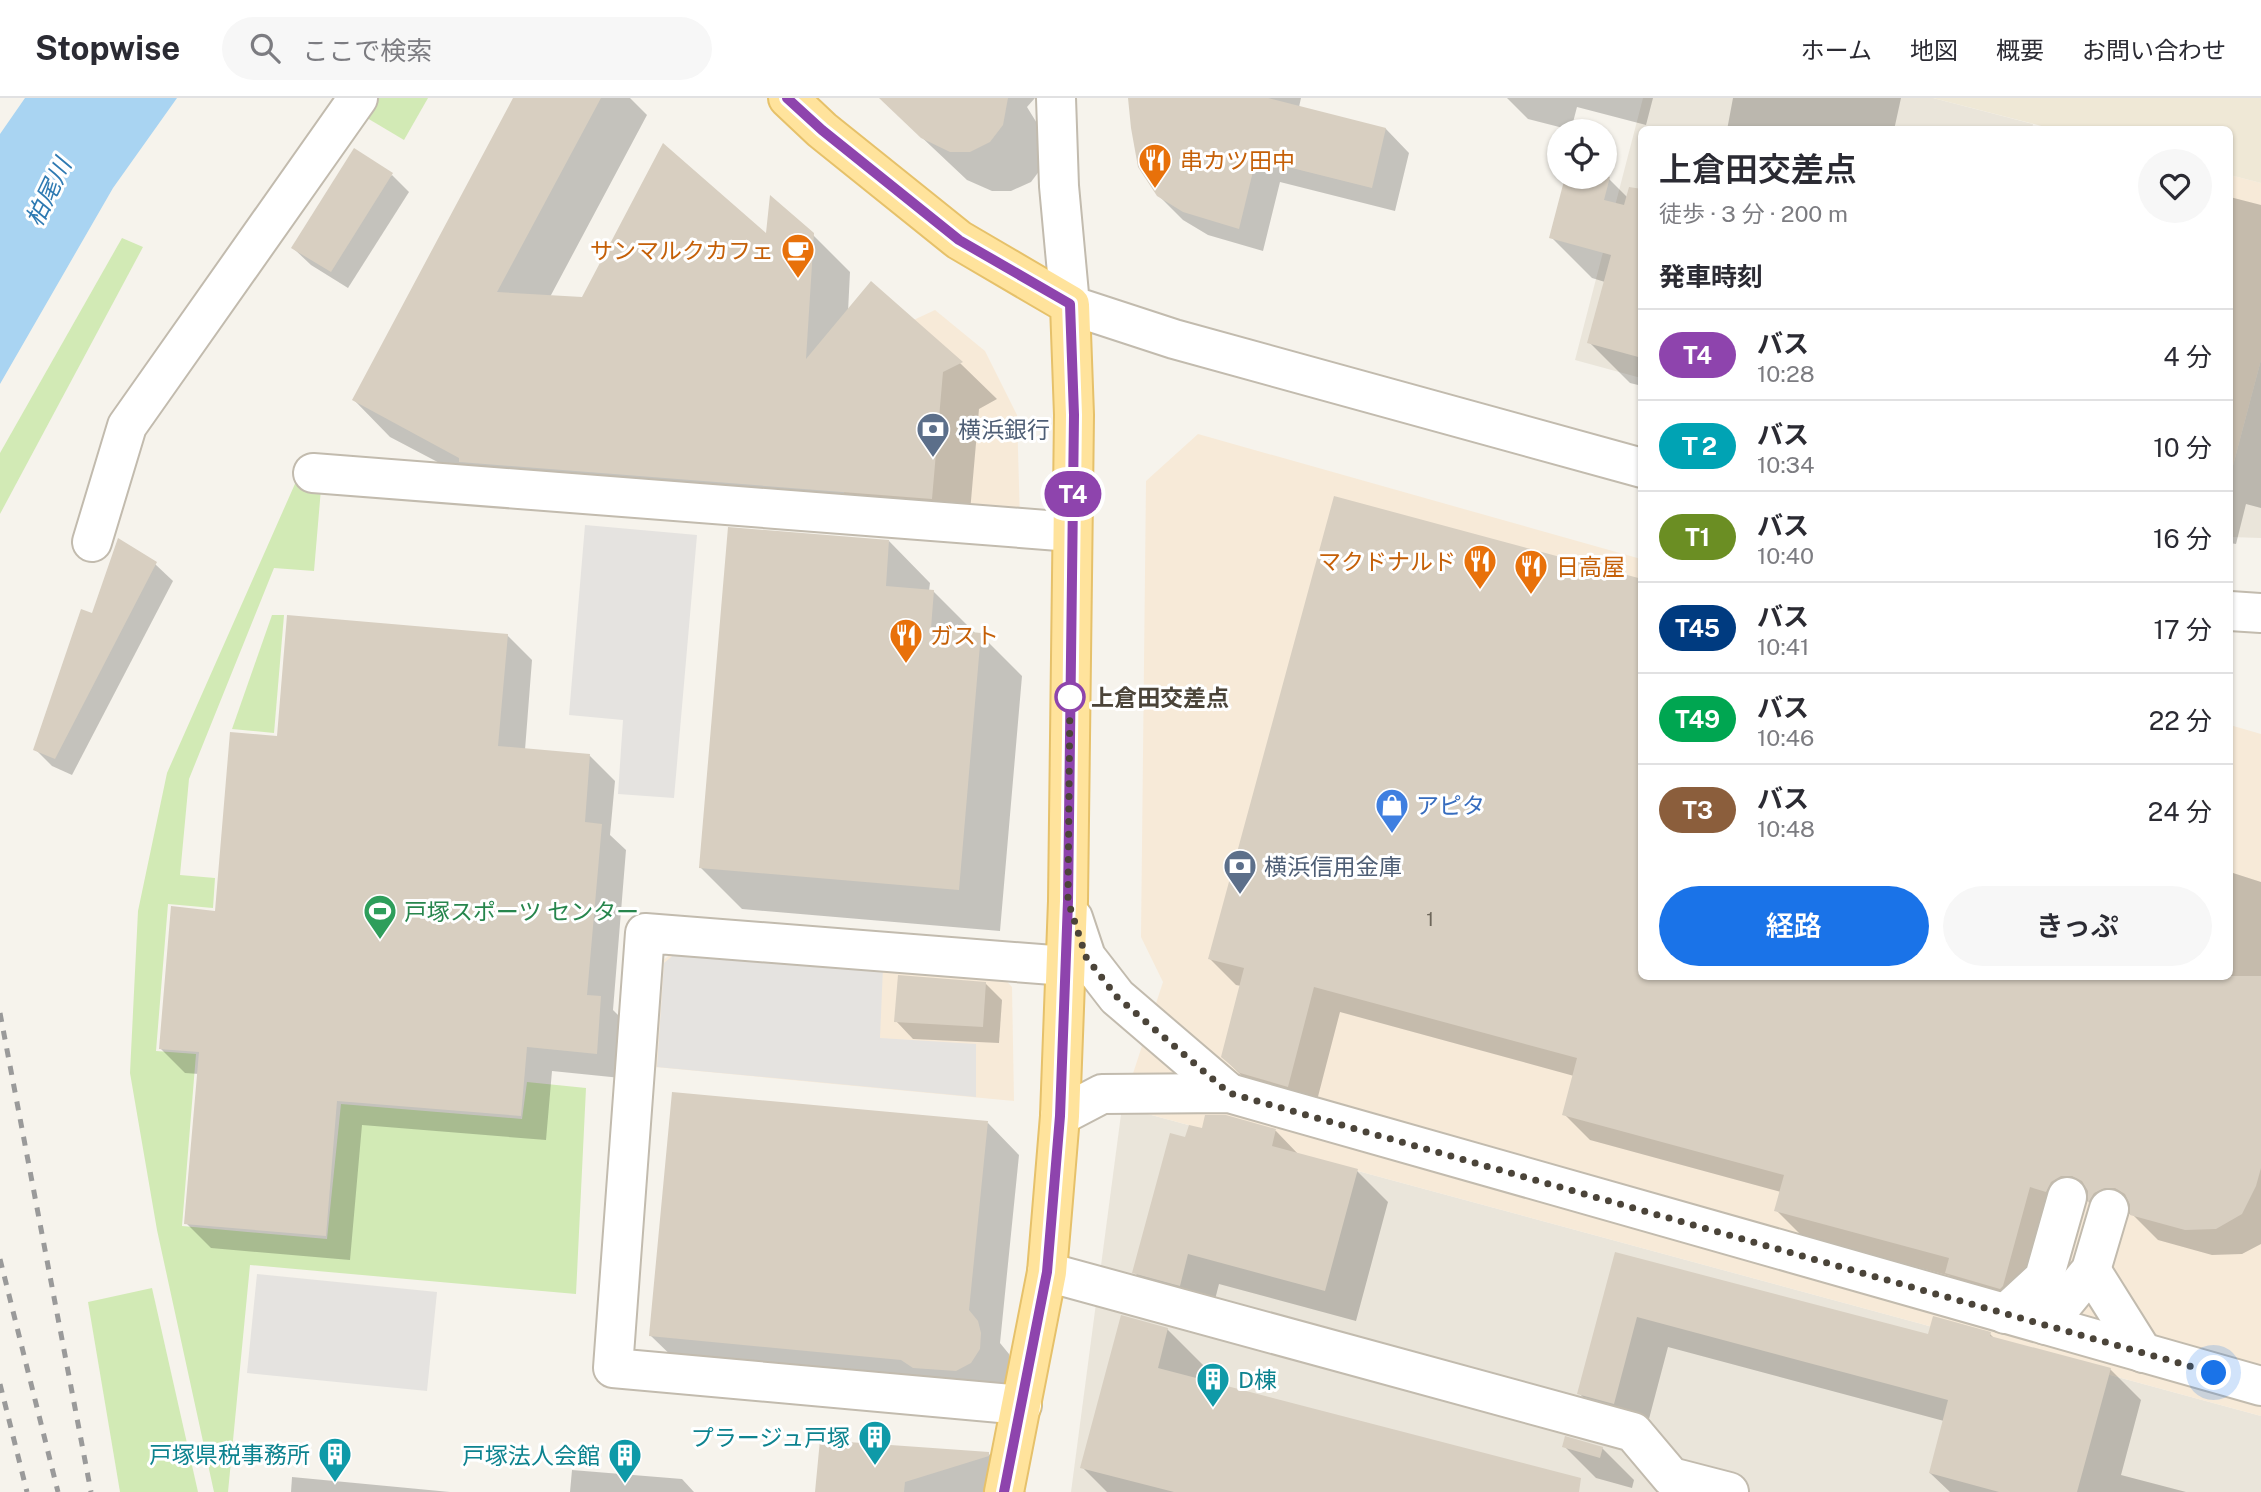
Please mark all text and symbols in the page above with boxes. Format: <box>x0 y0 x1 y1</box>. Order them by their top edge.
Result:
search box <box>222 17 712 80</box>
text: Stopwise <box>35 29 180 67</box>
icon: search <box>246 29 284 67</box>
text: ここで検索 <box>302 35 432 66</box>
text: ホーム <box>1801 36 1872 64</box>
text: 地図 <box>1910 36 1958 64</box>
text: 概要 <box>1996 36 2044 64</box>
text: お問い合わせ <box>2082 36 2226 64</box>
map controls <box>1547 119 1617 189</box>
button: locate <box>1547 119 1617 189</box>
restaurant icon: 串カツ田中 <box>1136 141 1174 190</box>
place label: 串カツ田中 <box>1180 147 1295 174</box>
button: heart <box>2138 149 2212 223</box>
text: 上倉田交差点 <box>1659 150 1857 188</box>
water label: 柏尾川 <box>20 151 78 230</box>
text: 徒歩 · 3 分 · 200 m <box>1659 200 1848 227</box>
cafe icon: サンマルクカフェ <box>779 231 817 280</box>
place label: サンマルクカフェ <box>590 237 774 264</box>
text: 発車時刻 <box>1659 261 1763 292</box>
text: バス <box>1757 328 1809 359</box>
text: T4 <box>1683 341 1712 369</box>
text: 4 分 <box>2163 341 2212 372</box>
text: 10:28 <box>1757 360 1815 387</box>
bank icon: 横浜銀行 <box>914 410 952 459</box>
place label: 横浜銀行 <box>958 416 1050 443</box>
text: バス <box>1757 419 1809 450</box>
text: Ｔ2 <box>1678 432 1717 460</box>
text: 10 分 <box>2153 432 2212 463</box>
text: 10:34 <box>1757 451 1815 478</box>
line badge: T4 <box>1042 471 1104 517</box>
text: T4 <box>1058 480 1088 508</box>
text: バス <box>1757 510 1809 541</box>
text: T1 <box>1685 523 1710 551</box>
text: 16 分 <box>2153 523 2212 554</box>
restaurant icon: マクドナルド <box>1461 542 1499 591</box>
text: 10:40 <box>1757 542 1814 569</box>
restaurant icon: 日高屋 <box>1512 547 1550 596</box>
place label: マクドナルド <box>1318 548 1456 575</box>
place label: 日高屋 <box>1556 553 1625 580</box>
text: バス <box>1757 601 1809 632</box>
text: T45 <box>1675 614 1720 642</box>
text: 17 分 <box>2153 614 2212 645</box>
restaurant icon: ガスト <box>887 616 925 665</box>
place label: ガスト <box>930 622 999 649</box>
text: 10:41 <box>1757 633 1809 660</box>
marker: 上倉田交差点 <box>1055 682 1085 712</box>
place label: 上倉田交差点 <box>1091 684 1229 711</box>
text: バス <box>1757 692 1809 723</box>
text: T49 <box>1675 705 1720 733</box>
text: 22 分 <box>2149 705 2212 736</box>
text: 10:46 <box>1757 724 1814 751</box>
text: バス <box>1757 783 1809 814</box>
shop icon: アピタ <box>1373 786 1411 835</box>
place label: アピタ <box>1416 792 1485 819</box>
text: T3 <box>1682 796 1713 824</box>
text: 24 分 <box>2148 796 2212 827</box>
text: 10:48 <box>1757 815 1815 842</box>
bank icon: 横浜信用金庫 <box>1221 847 1259 896</box>
place label: 横浜信用金庫 <box>1264 853 1402 880</box>
button: 経路 <box>1659 886 1929 966</box>
button: きっぷ <box>1943 886 2212 966</box>
sports icon: 戸塚スポーツ センター <box>361 892 399 941</box>
place label: 戸塚スポーツ センター <box>404 898 639 925</box>
house number: 1 <box>1426 908 1434 930</box>
your location <box>2196 1355 2231 1390</box>
building icon: D棟 <box>1194 1360 1232 1409</box>
place label: D棟 <box>1238 1366 1277 1393</box>
building icon: プラージュ戸塚 <box>856 1418 894 1467</box>
place label: プラージュ戸塚 <box>691 1424 850 1451</box>
building icon: 戸塚県税事務所 <box>316 1435 354 1484</box>
building icon: 戸塚法人会館 <box>606 1436 644 1485</box>
place label: 戸塚県税事務所 <box>149 1441 310 1468</box>
place label: 戸塚法人会館 <box>462 1442 600 1469</box>

